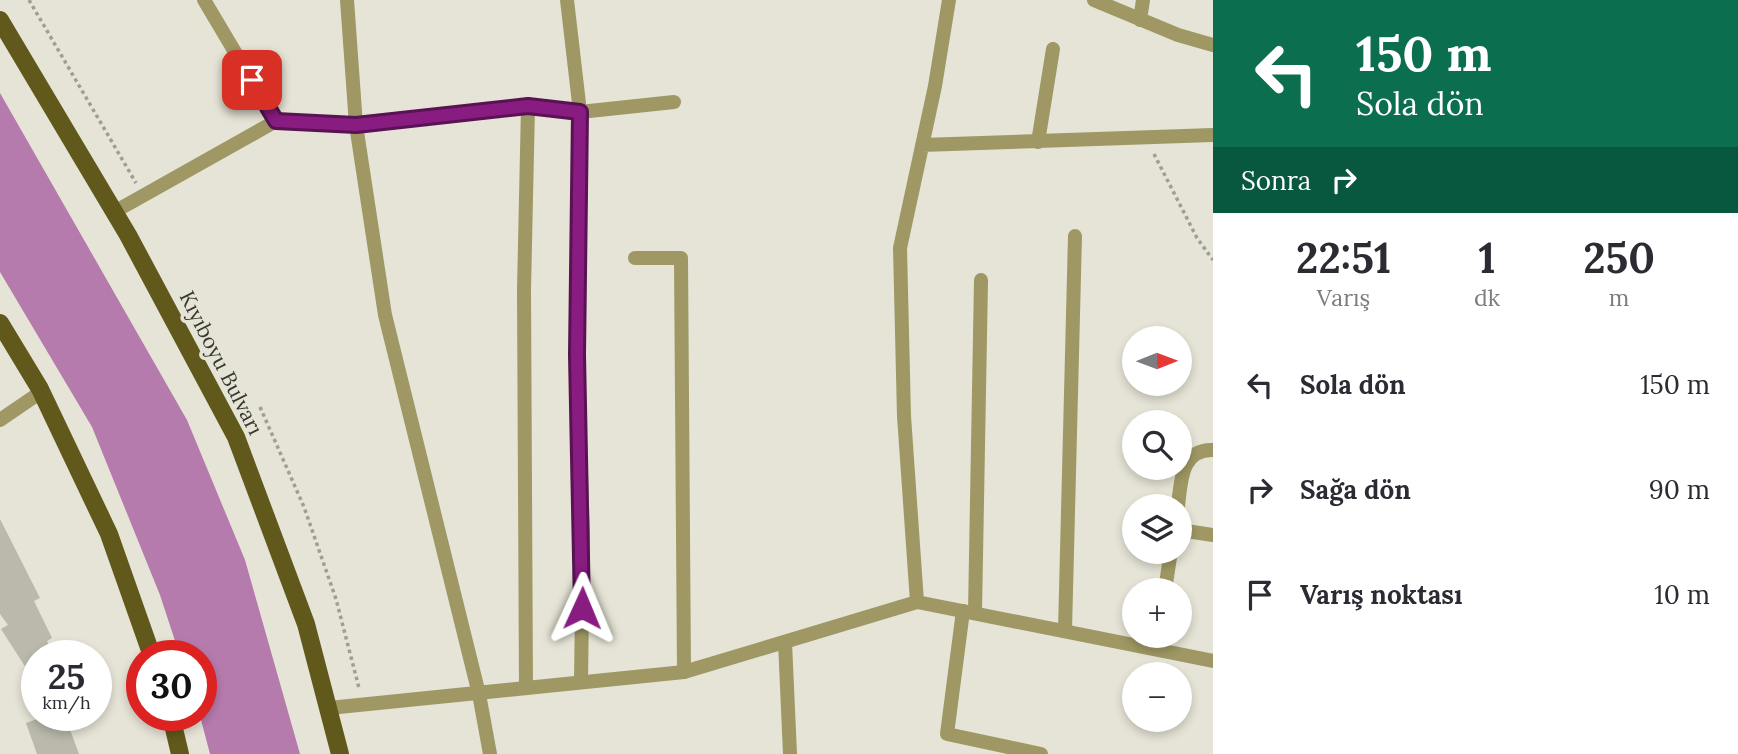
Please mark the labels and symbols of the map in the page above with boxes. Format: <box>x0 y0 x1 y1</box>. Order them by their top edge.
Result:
pin <box>222 50 282 110</box>
street label: Kıyıboyu Bulvarı <box>174 286 269 439</box>
north arrow <box>1122 326 1192 396</box>
position arrow <box>545 571 619 645</box>
speed limit sign: 30 <box>126 640 217 731</box>

